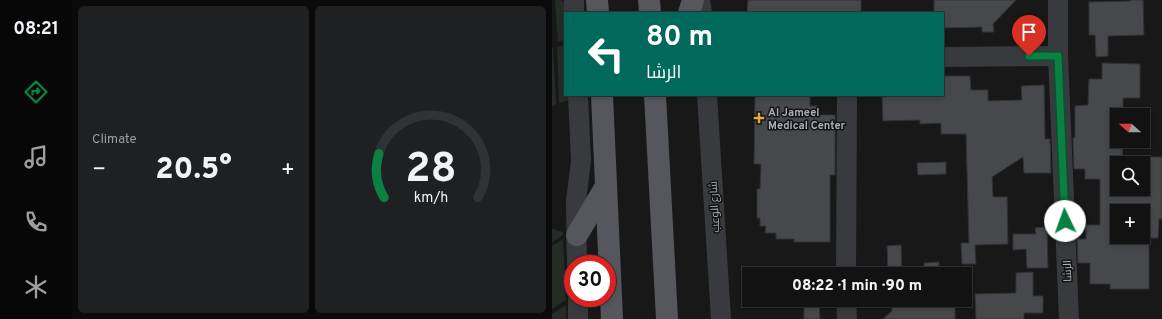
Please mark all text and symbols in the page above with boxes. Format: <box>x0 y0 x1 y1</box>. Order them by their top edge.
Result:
pin <box>1012 15 1046 56</box>
text: 08:21 <box>13 18 59 41</box>
text: 80 m <box>646 20 713 56</box>
icon: arrive <box>1018 21 1040 43</box>
icon: left <box>580 28 632 80</box>
text: الرشا <box>646 62 681 85</box>
icon: directions <box>22 78 50 106</box>
place label: Al Jameel Medical Center <box>768 106 846 133</box>
north arrow <box>1110 108 1150 148</box>
map controls <box>1110 108 1150 244</box>
marker: Al Jameel Medical Center <box>753 112 765 124</box>
text: Climate <box>92 132 137 148</box>
icon: music <box>22 143 50 171</box>
text: 28 <box>405 143 456 196</box>
text: 20.5° <box>155 152 232 189</box>
button: search <box>1110 156 1150 196</box>
text: − <box>92 157 106 184</box>
text: + <box>281 157 295 184</box>
street label: شارع الوعب <box>707 181 723 233</box>
text: km/h <box>413 188 448 206</box>
position arrow <box>1044 200 1086 242</box>
button: + <box>1110 204 1150 244</box>
icon: phone <box>22 208 50 236</box>
speed limit sign: 30 <box>564 255 616 307</box>
street label: الرشا <box>1061 260 1075 282</box>
icon: climate <box>22 273 50 301</box>
text: 08:22 · 1 min · 90 m <box>792 277 922 296</box>

